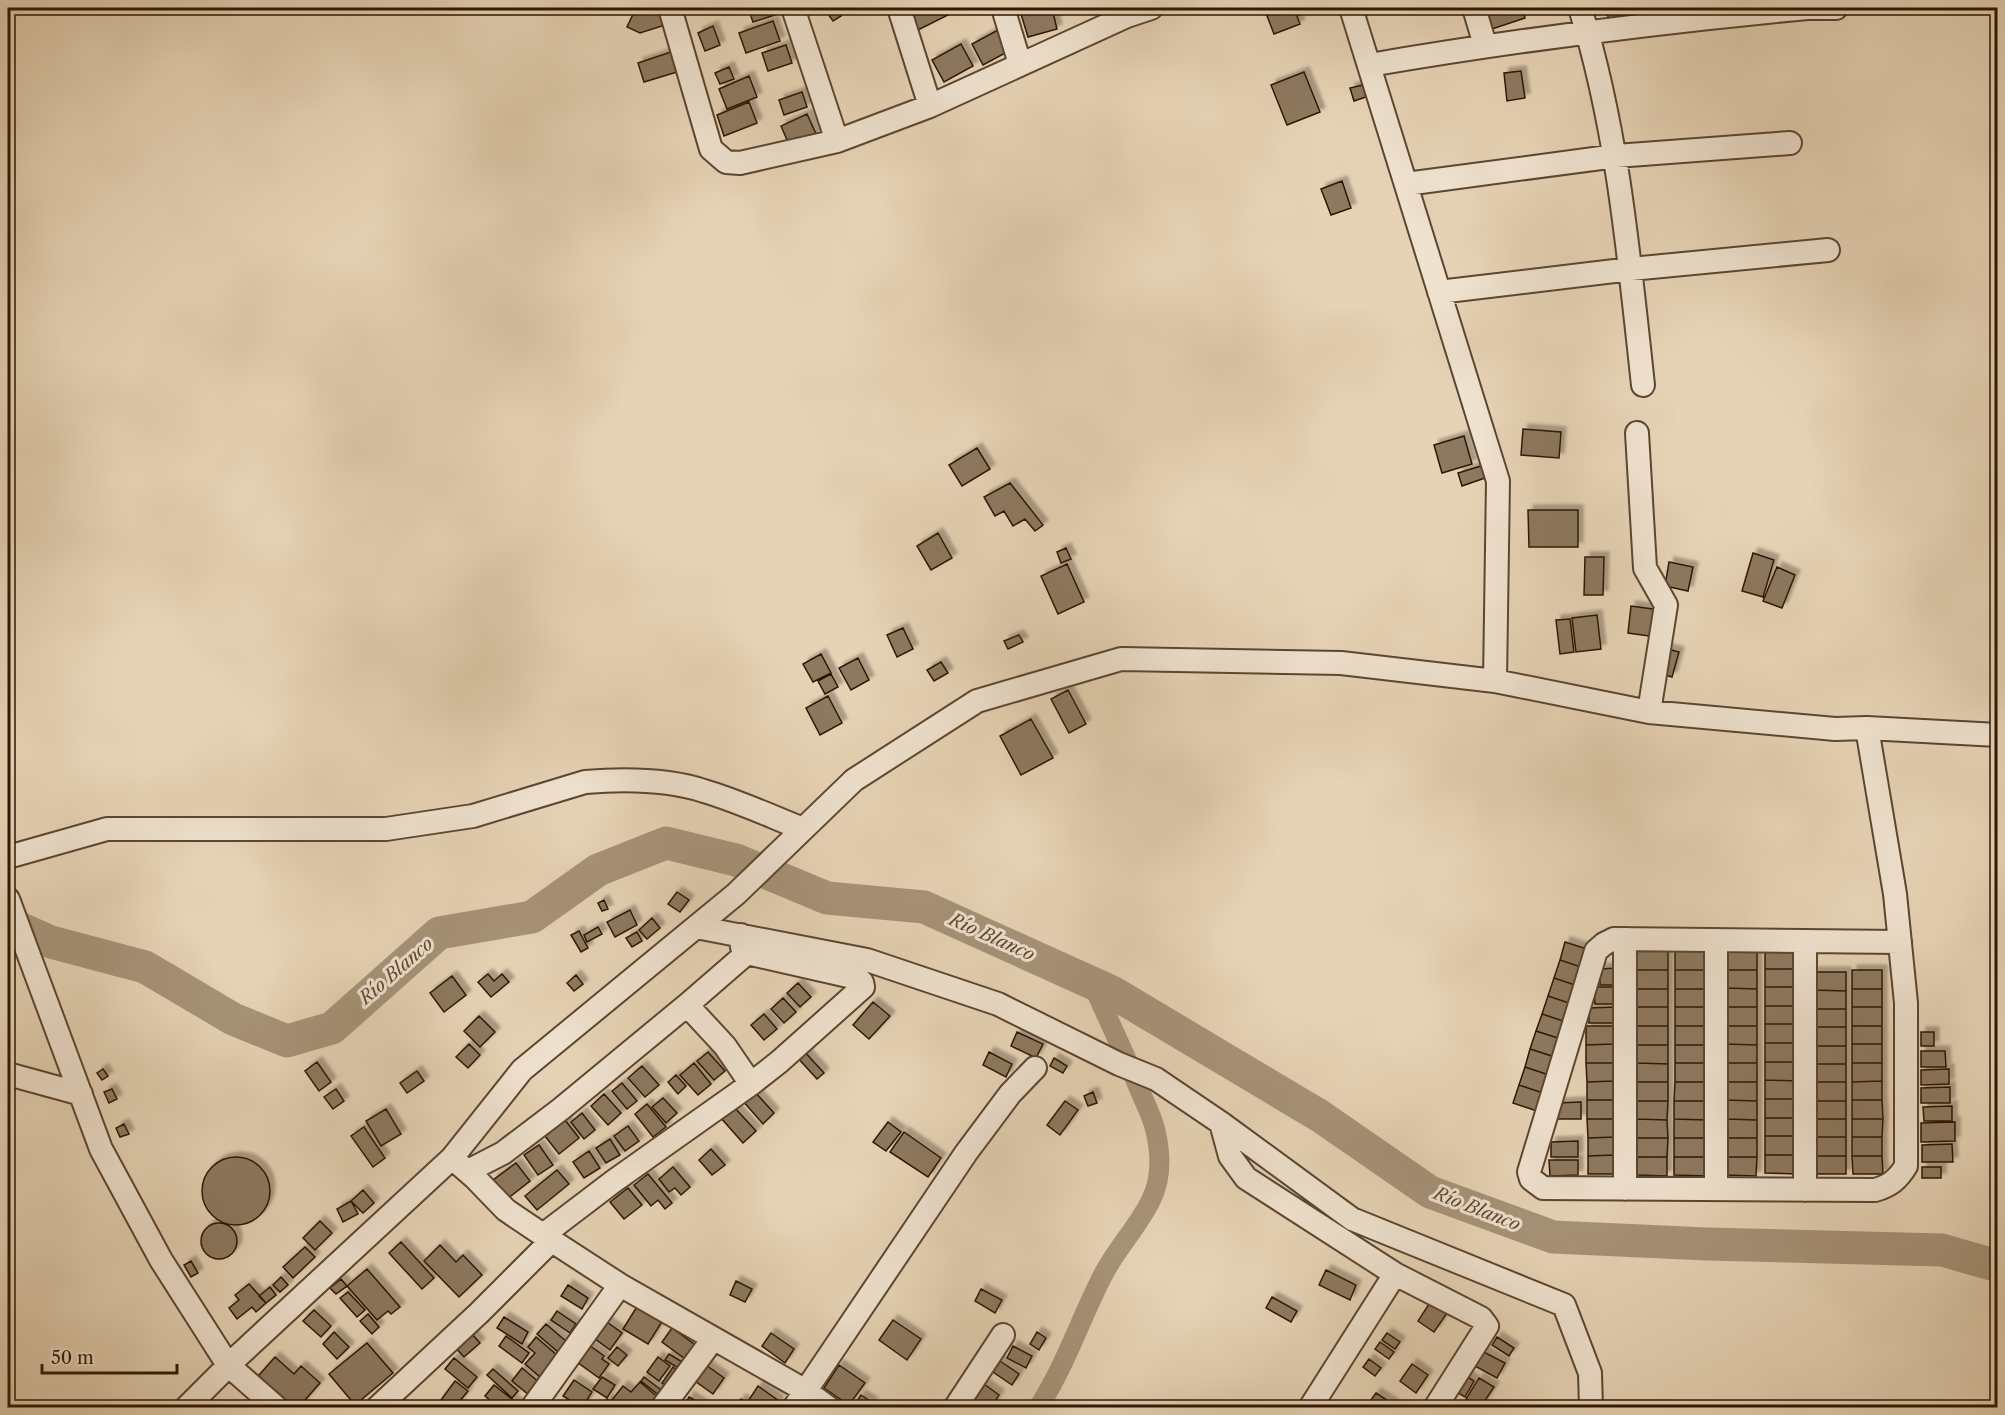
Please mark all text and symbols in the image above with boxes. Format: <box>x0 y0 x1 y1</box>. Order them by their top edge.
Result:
water label: Río Blanco <box>944 908 1038 966</box>
water label: Río Blanco <box>353 933 438 1010</box>
water label: Río Blanco <box>1429 1182 1523 1236</box>
scale bar <box>42 1337 177 1375</box>
text: 50 m <box>51 1347 94 1369</box>

